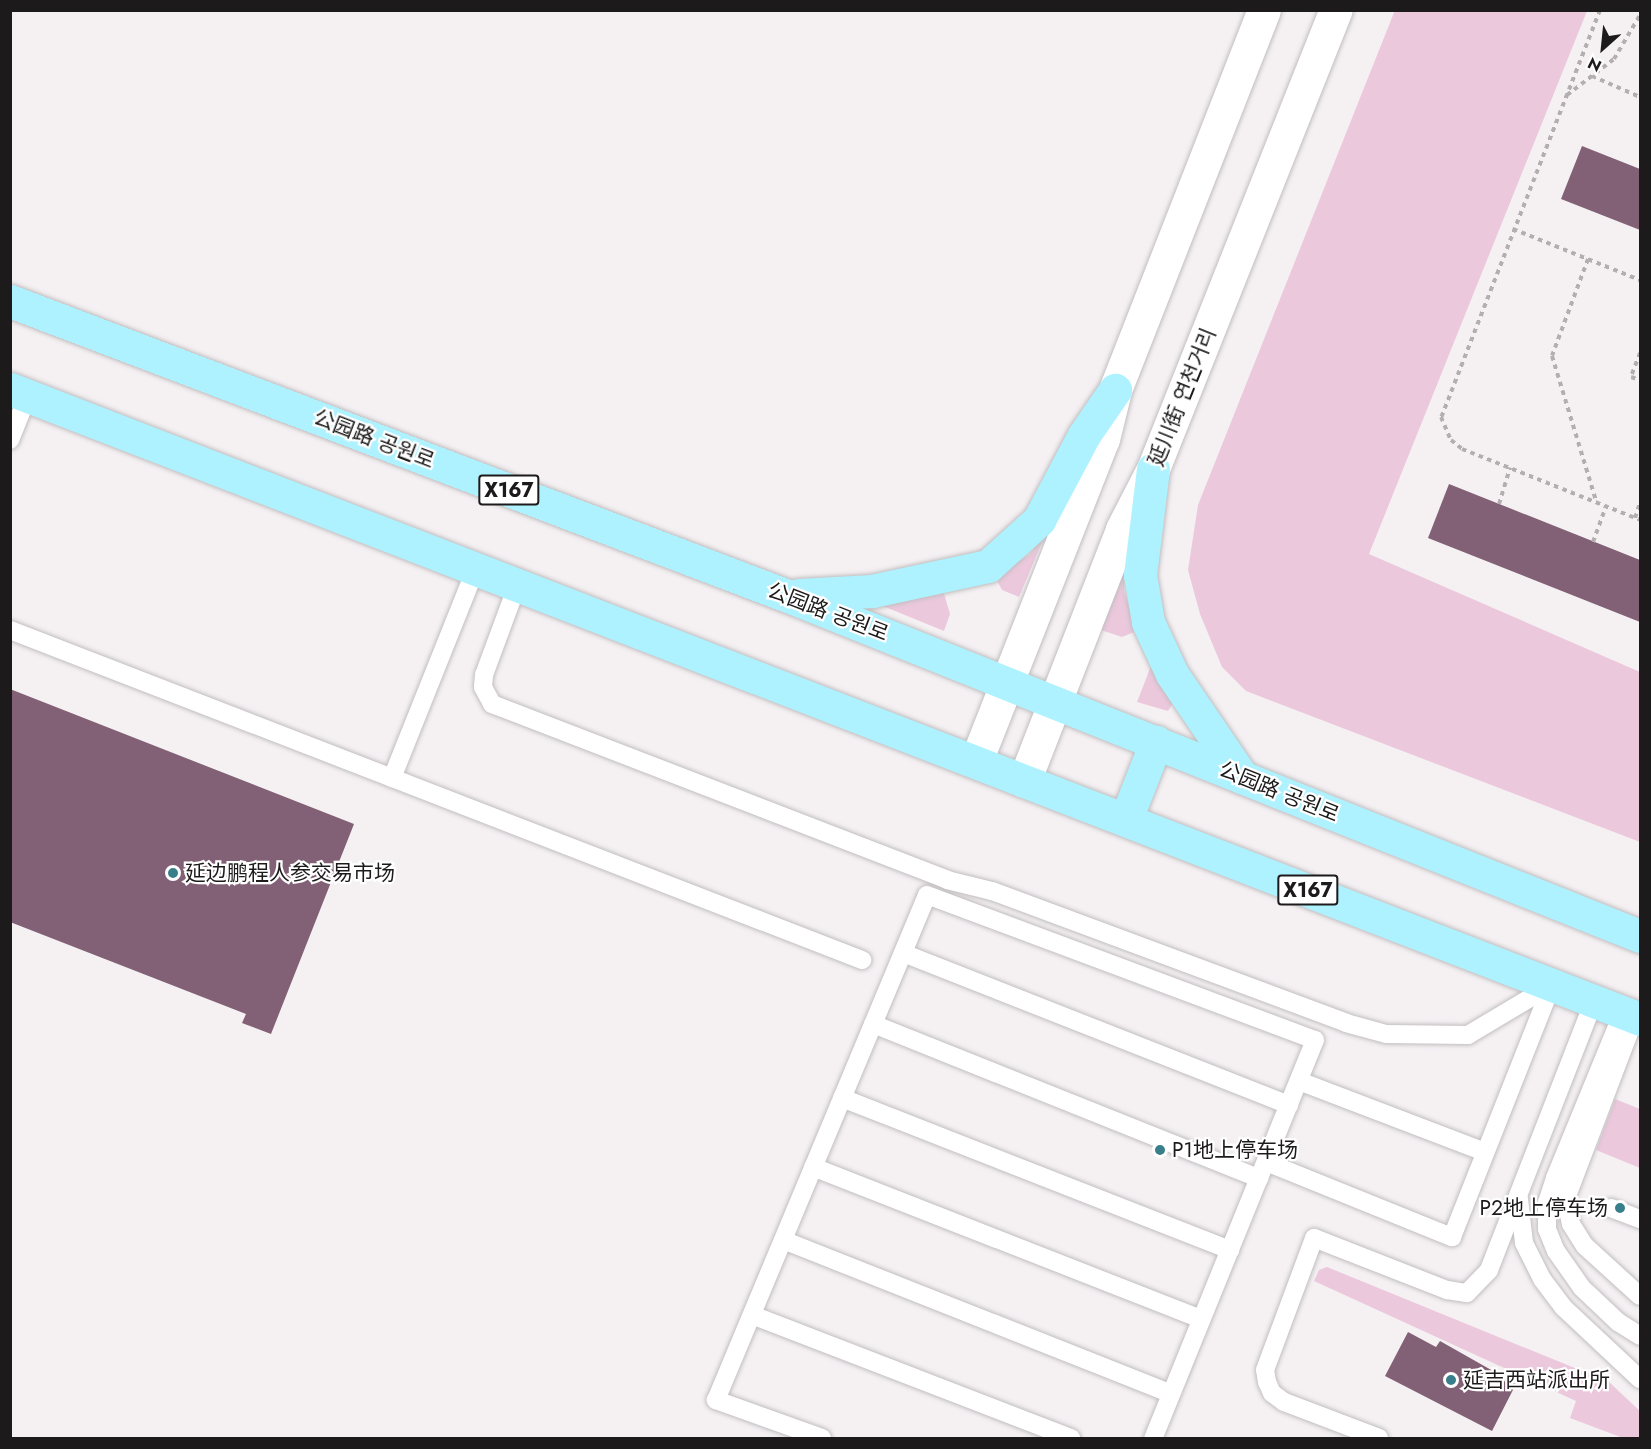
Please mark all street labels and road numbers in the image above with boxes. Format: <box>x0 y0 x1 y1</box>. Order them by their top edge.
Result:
street label: 延川街 연천거리 <box>1143 324 1221 470</box>
street label: 公园路 공원로 <box>310 404 438 474</box>
road number: X167 <box>478 473 540 507</box>
street label: 公园路 공원로 <box>764 577 892 647</box>
street label: 公园路 공원로 <box>1215 756 1343 828</box>
road number: X167 <box>1276 873 1340 907</box>

